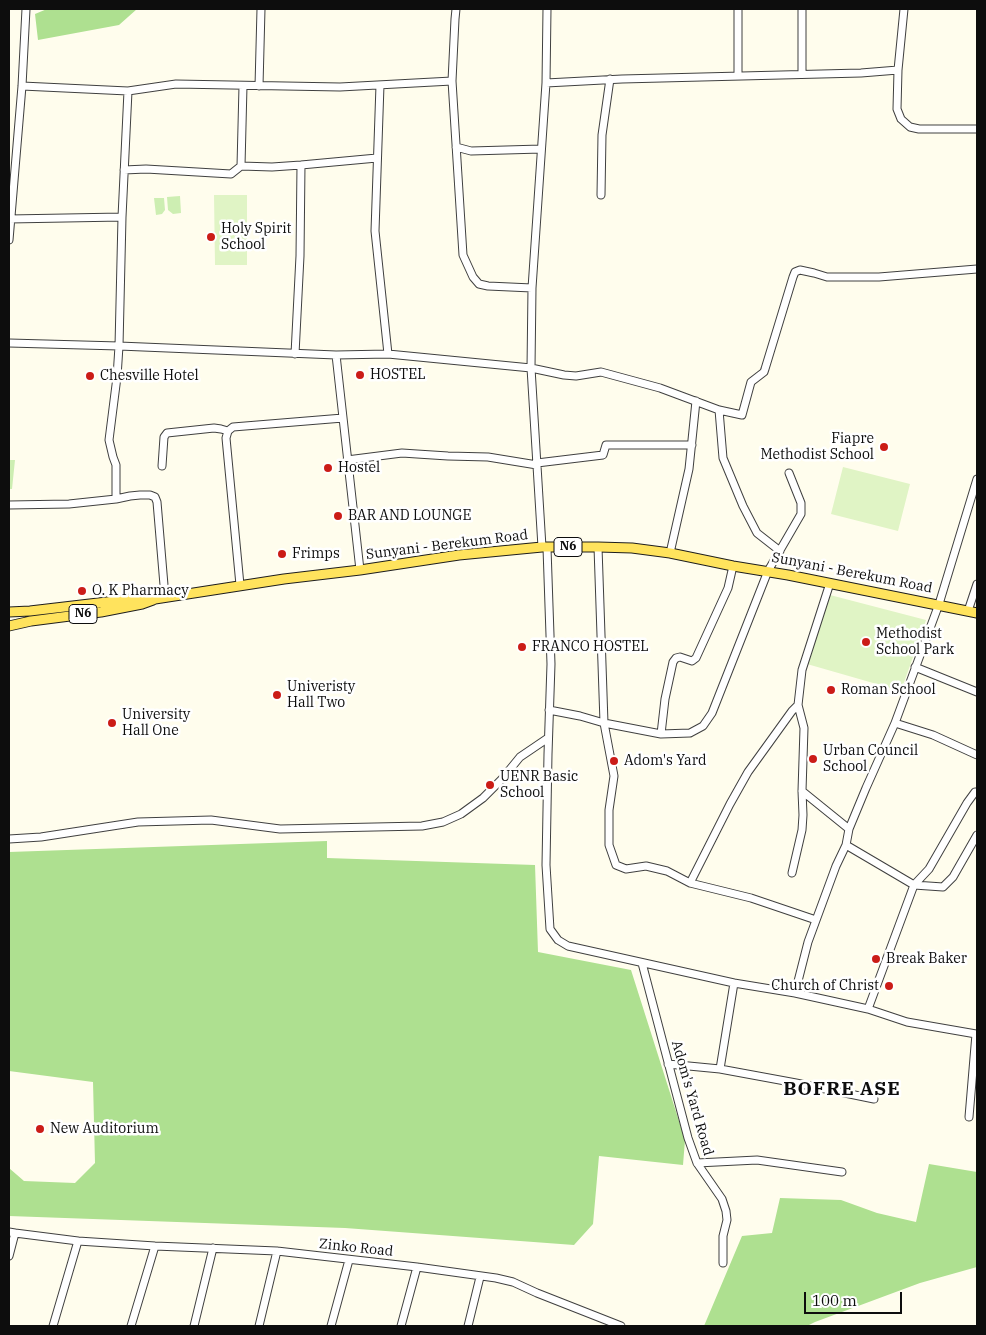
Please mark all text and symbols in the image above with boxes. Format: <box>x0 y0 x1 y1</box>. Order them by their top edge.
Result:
place label: Holy Spirit School <box>221 221 292 253</box>
marker: Holy Spirit School <box>205 231 217 243</box>
place label: HOSTEL <box>370 367 426 383</box>
place label: Chesville Hotel <box>100 368 199 384</box>
marker: HOSTEL <box>354 369 366 381</box>
marker: Chesville Hotel <box>84 370 96 382</box>
place label: Fiapre Methodist School <box>760 431 874 464</box>
marker: Fiapre Methodist School <box>878 441 890 453</box>
place label: Hostel <box>338 460 380 476</box>
marker: Hostel <box>322 462 334 474</box>
place label: BAR AND LOUNGE <box>348 508 471 524</box>
marker: BAR AND LOUNGE <box>332 510 344 522</box>
street label: Sunyani - Berekum Road <box>365 527 529 563</box>
road number: N6 <box>554 538 582 556</box>
place label: Frimps <box>292 546 340 562</box>
marker: Frimps <box>276 548 288 560</box>
street label: Sunyani - Berekum Road <box>770 549 934 597</box>
place label: O. K Pharmacy <box>92 583 189 599</box>
marker: O. K Pharmacy <box>76 585 88 597</box>
road number: N6 <box>69 604 97 624</box>
place label: Methodist School Park <box>876 626 954 658</box>
marker: Methodist School Park <box>860 636 872 648</box>
place label: FRANCO HOSTEL <box>532 639 648 655</box>
marker: FRANCO HOSTEL <box>516 641 528 653</box>
place label: Univeristy Hall Two <box>287 679 355 712</box>
place label: Roman School <box>841 682 936 698</box>
marker: Roman School <box>825 684 837 696</box>
marker: Univeristy Hall Two <box>271 689 283 701</box>
place label: University Hall One <box>122 707 190 740</box>
marker: University Hall One <box>106 717 118 729</box>
place label: Urban Council School <box>823 743 918 776</box>
place label: Adom's Yard <box>624 753 706 769</box>
marker: Urban Council School <box>807 753 819 765</box>
marker: Adom's Yard <box>608 755 620 767</box>
place label: UENR Basic School <box>500 769 578 802</box>
marker: UENR Basic School <box>484 779 496 791</box>
place label: Break Baker <box>886 951 967 967</box>
marker: Break Baker <box>870 953 882 965</box>
place label: Church of Christ <box>771 978 879 994</box>
marker: Church of Christ <box>883 980 895 992</box>
street label: Adom's Yard Road <box>668 1038 716 1158</box>
district label: BOFRE ASE <box>782 1079 902 1101</box>
place label: New Auditorium <box>50 1121 159 1137</box>
marker: New Auditorium <box>34 1123 46 1135</box>
street label: Zinko Road <box>318 1236 394 1260</box>
scale bar <box>806 1282 904 1314</box>
text: 100 m <box>812 1291 857 1310</box>

